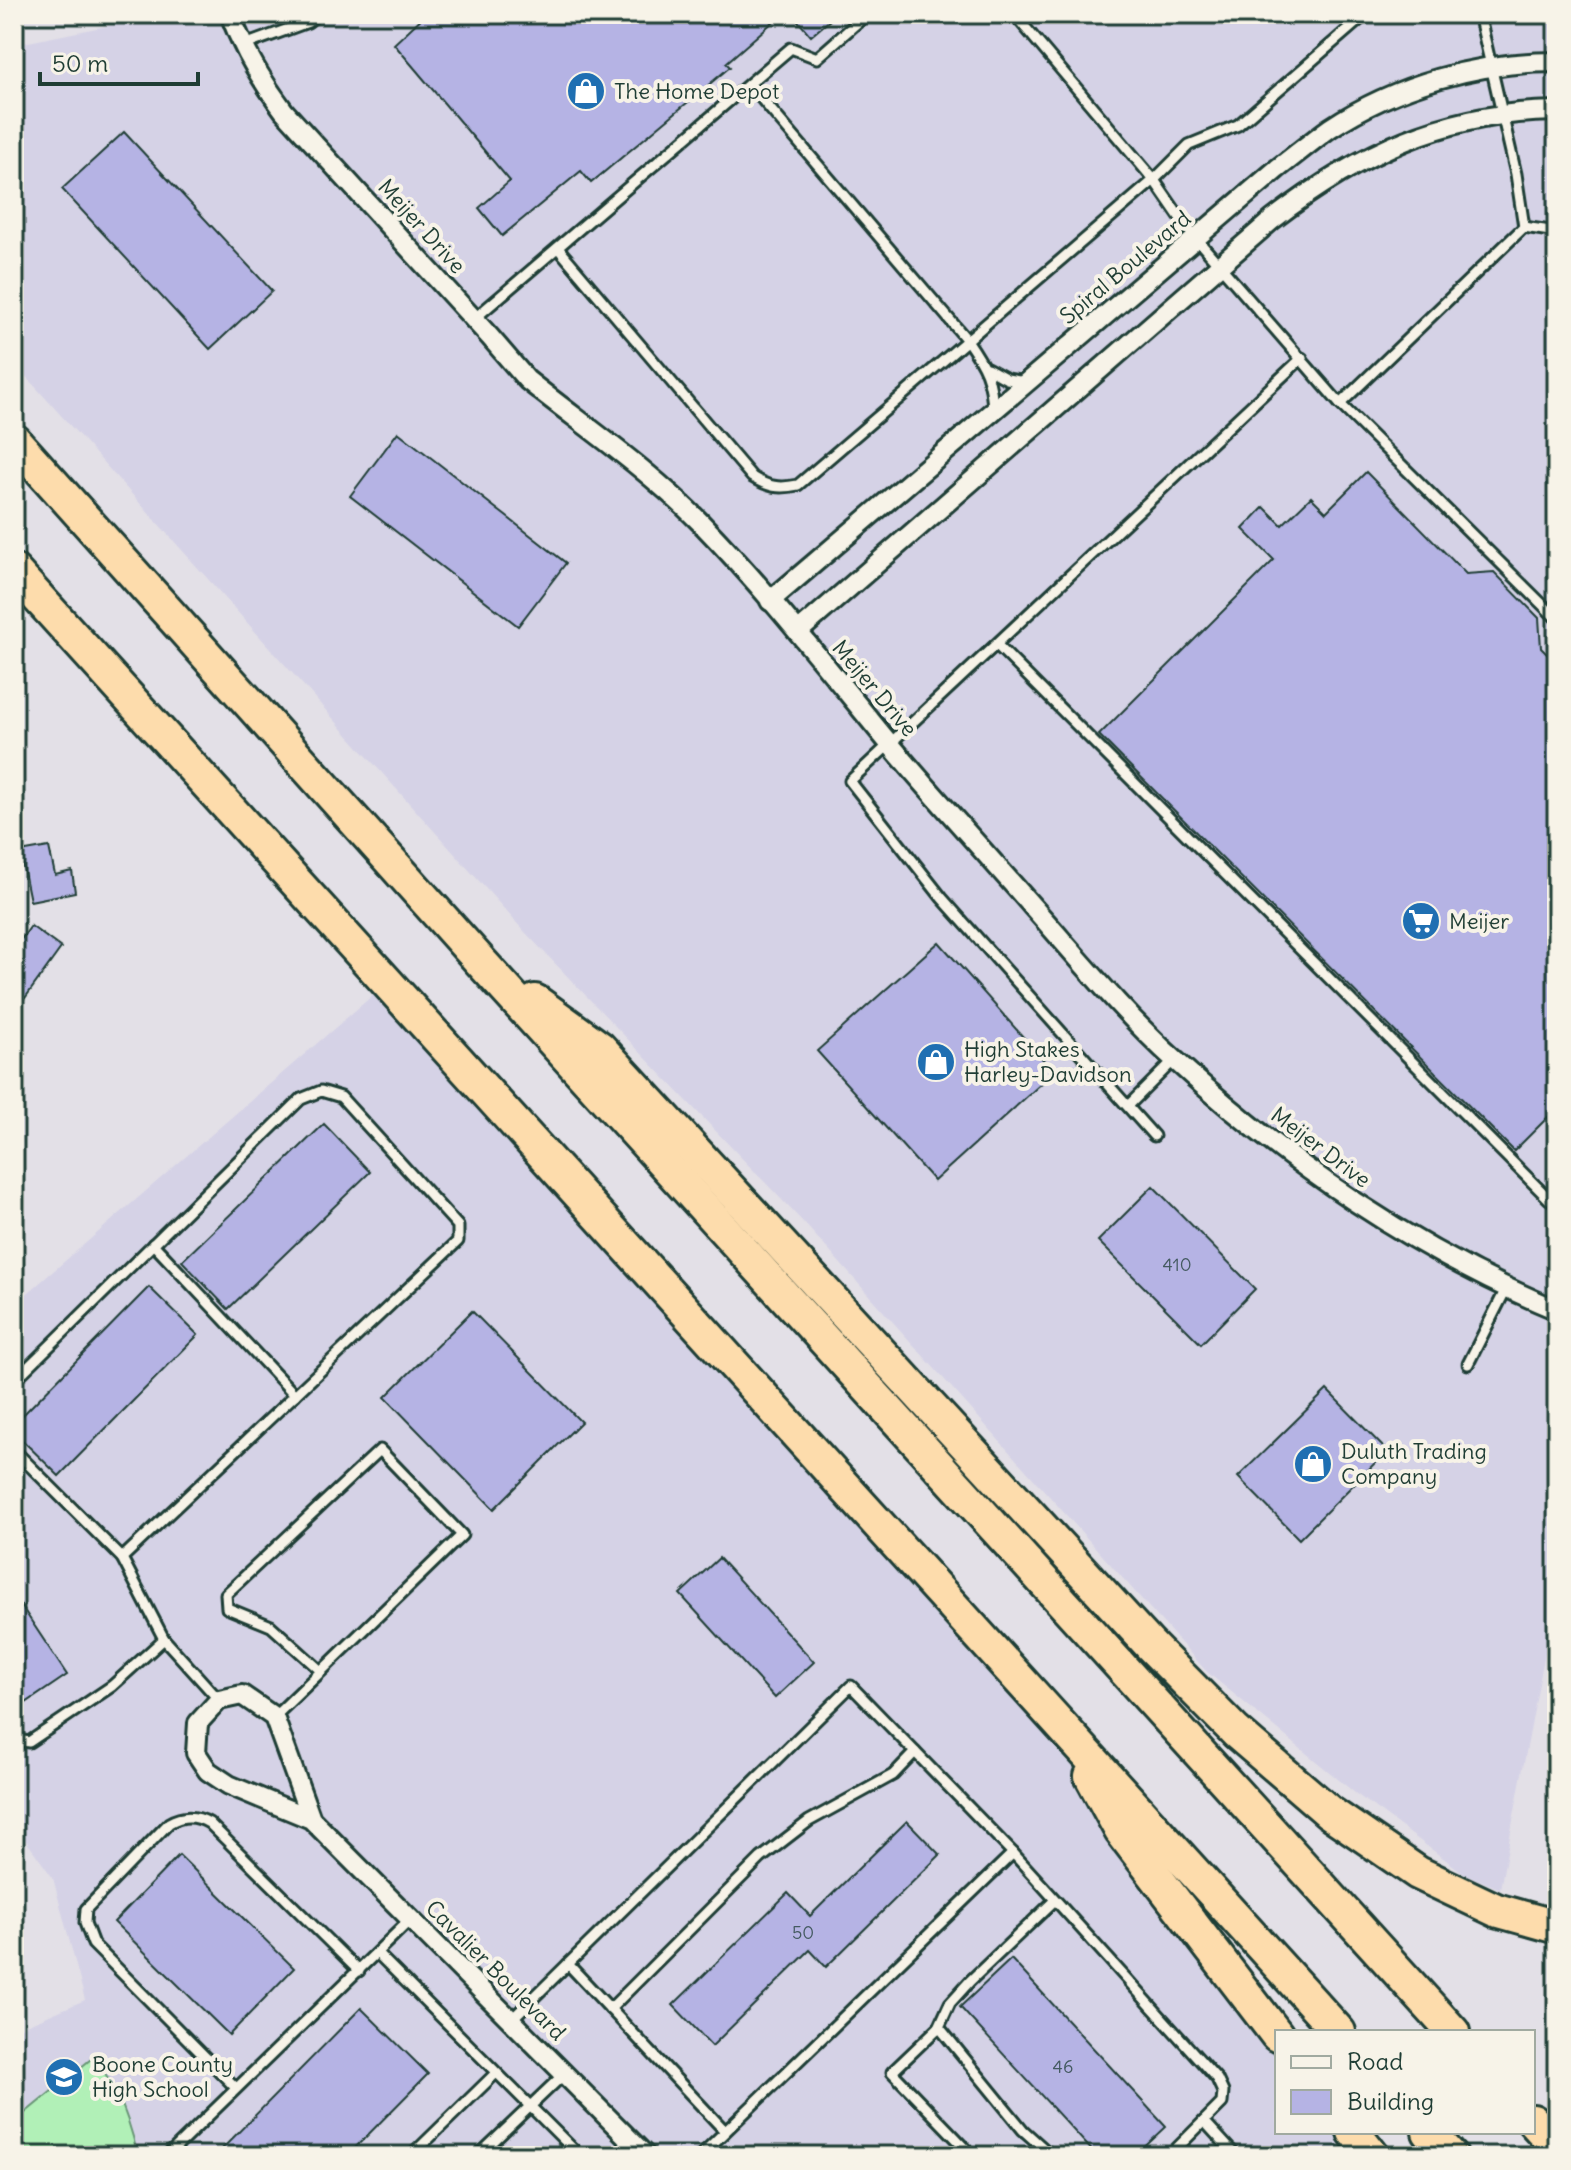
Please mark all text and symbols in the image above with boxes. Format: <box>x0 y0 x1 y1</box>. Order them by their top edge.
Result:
scale bar <box>40 36 198 86</box>
text: 50 m <box>52 48 108 78</box>
shop icon: The Home Depot <box>565 70 607 112</box>
place label: The Home Depot <box>614 77 779 105</box>
street label: Meijer Drive <box>372 173 472 279</box>
street label: Spiral Boulevard <box>1054 204 1196 330</box>
street label: Meijer Drive <box>827 634 923 742</box>
supermarket icon: Meijer <box>1400 900 1442 942</box>
place label: Meijer <box>1449 907 1509 935</box>
place label: High Stakes Harley-Davidson <box>964 1035 1132 1088</box>
shop icon: High Stakes Harley-Davidson <box>915 1041 957 1083</box>
street label: Meijer Drive <box>1266 1100 1376 1194</box>
house number: 410 <box>1162 1253 1192 1276</box>
place label: Duluth Trading Company <box>1341 1437 1487 1490</box>
shop icon: Duluth Trading Company <box>1292 1443 1334 1485</box>
street label: Cavalier Boulevard <box>420 1894 572 2046</box>
house number: 50 <box>792 1921 814 1944</box>
legend <box>1275 2030 1535 2134</box>
text: Road <box>1347 2046 1403 2076</box>
place label: Boone County High School <box>92 2050 233 2103</box>
house number: 46 <box>1053 2055 1073 2078</box>
school or university icon: Boone County High School <box>43 2056 85 2098</box>
text: Building <box>1347 2086 1434 2116</box>

